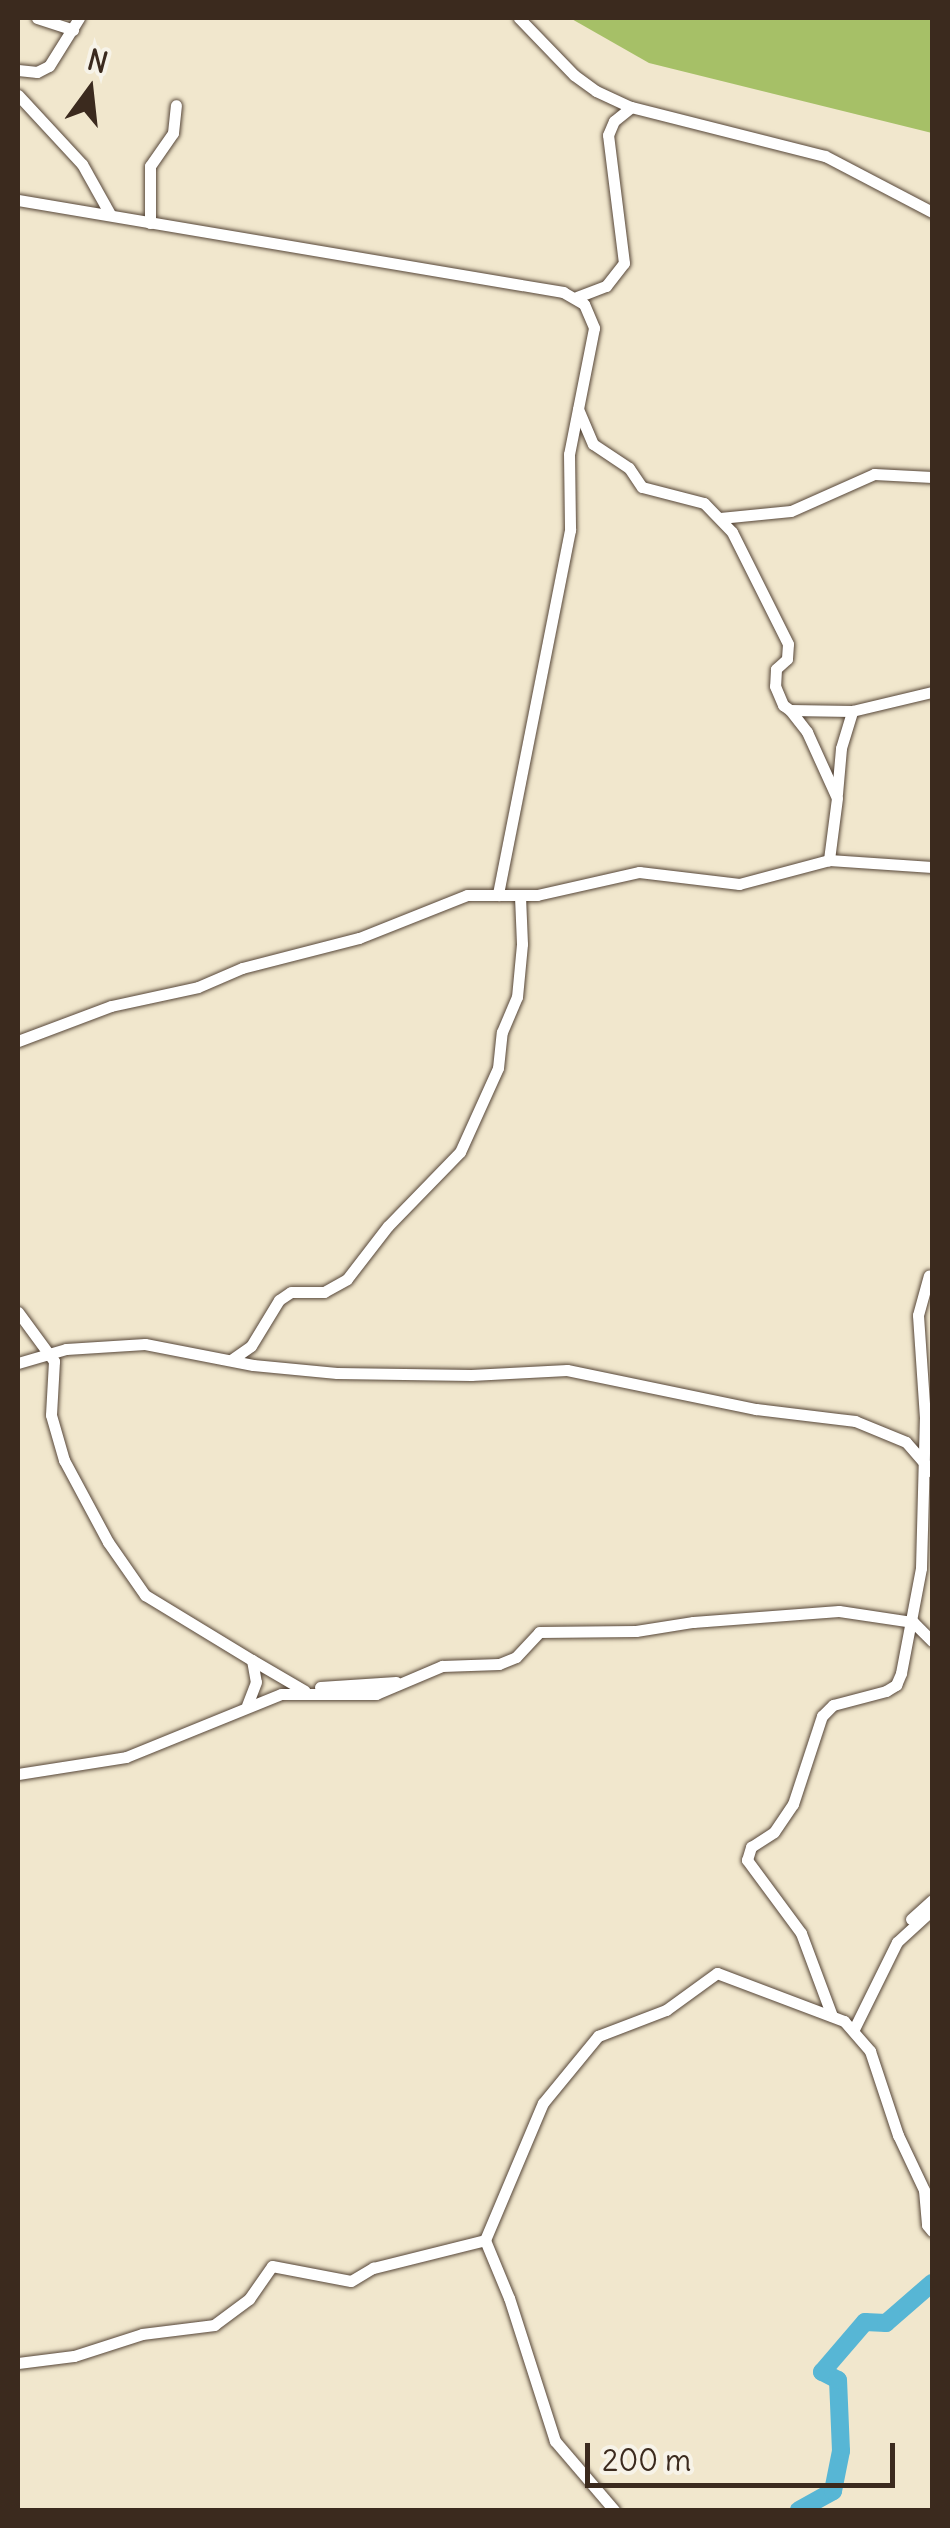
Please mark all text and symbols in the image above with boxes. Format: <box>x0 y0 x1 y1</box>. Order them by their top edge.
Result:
north arrow <box>40 40 140 140</box>
text: N <box>84 41 112 81</box>
scale bar <box>590 2423 900 2485</box>
text: 200 m <box>602 2441 691 2479</box>

